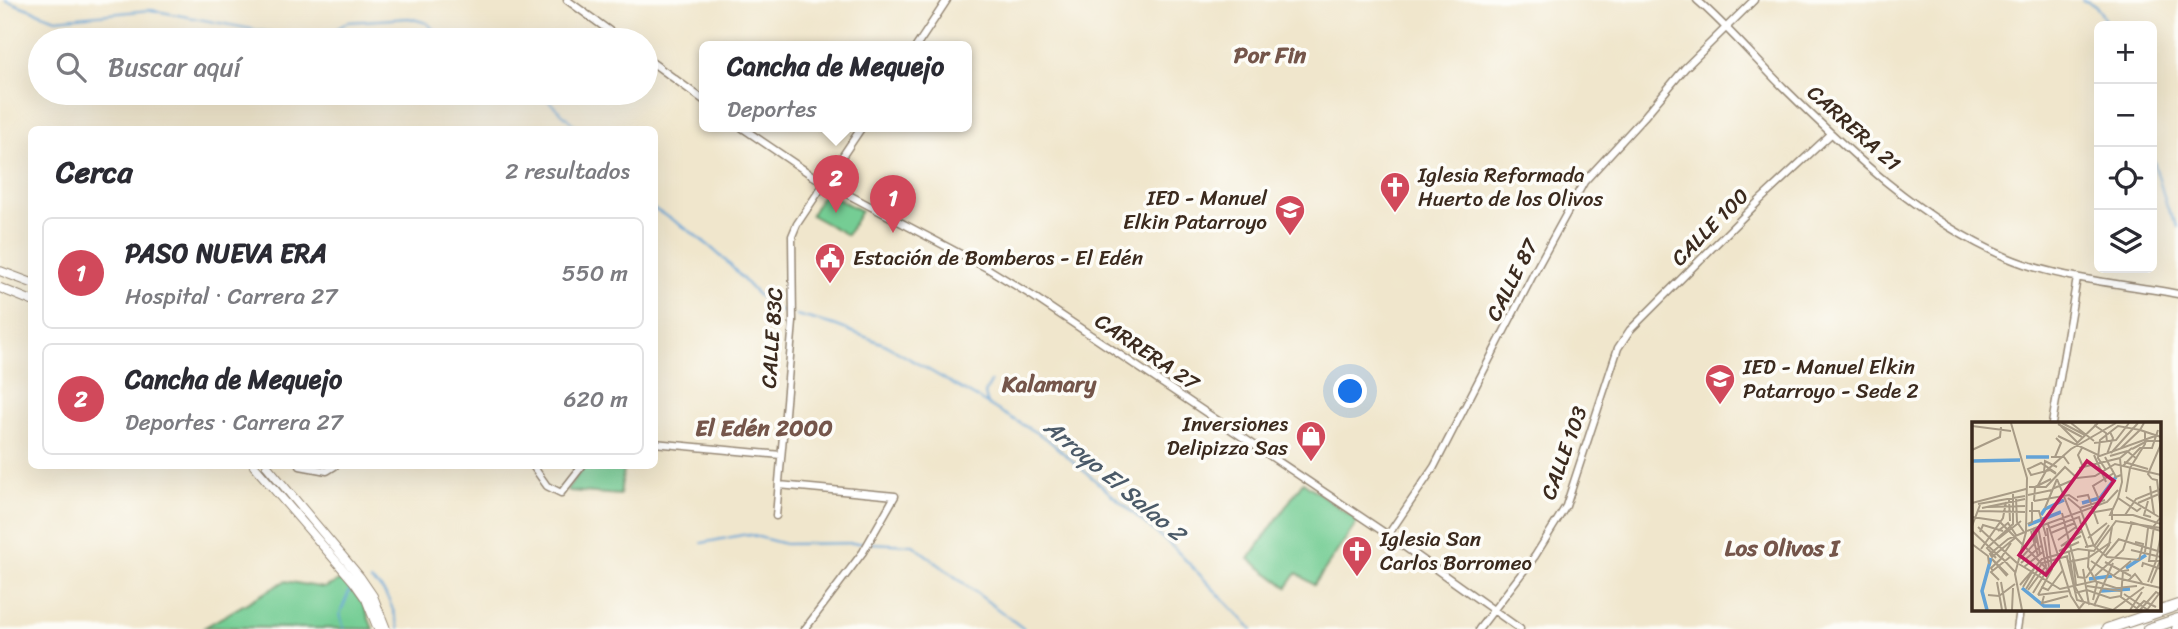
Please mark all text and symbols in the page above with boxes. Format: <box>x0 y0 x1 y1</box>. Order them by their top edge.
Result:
map controls <box>2094 21 2157 273</box>
button: + <box>2094 21 2157 84</box>
search box <box>28 28 658 105</box>
district label: Por Fin <box>1234 35 1307 76</box>
popup <box>699 41 972 132</box>
text: Cancha de Mequejo <box>727 43 944 89</box>
text: Buscar aquí <box>108 44 241 90</box>
icon: search <box>52 48 90 86</box>
street label: CARRERA 21 <box>1798 75 1910 181</box>
button: − <box>2094 84 2157 147</box>
text: Deportes <box>727 89 817 130</box>
text: Cerca <box>56 145 132 199</box>
button: locate <box>2094 147 2157 210</box>
text: 2 resultados <box>505 151 630 192</box>
pin: 2 <box>813 155 859 213</box>
place label: Iglesia Reformada Huerto de los Olivos <box>1417 156 1603 218</box>
church icon: Iglesia Reformada Huerto de los Olivos <box>1378 170 1412 214</box>
pin: 1 <box>870 175 916 233</box>
place label: IED - Manuel Elkin Patarroyo <box>1123 179 1268 241</box>
street label: CALLE 100 <box>1662 179 1758 275</box>
school or university icon: IED - Manuel Elkin Patarroyo <box>1273 193 1307 237</box>
button: layers <box>2094 210 2157 273</box>
text: PASO NUEVA ERA <box>125 230 327 276</box>
street label: CALLE 87 <box>1475 230 1550 328</box>
place label: Estación de Bomberos - El Edén <box>853 239 1143 277</box>
public building icon: Estación de Bomberos - El Edén <box>813 241 847 285</box>
text: 1 <box>76 253 86 294</box>
text: 550 m <box>562 253 628 294</box>
text: Hospital · Carrera 27 <box>125 276 337 317</box>
street label: CALLE 83C <box>750 286 794 390</box>
street label: CARRERA 27 <box>1087 303 1209 402</box>
place label: IED - Manuel Elkin Patarroyo - Sede 2 <box>1742 348 1919 410</box>
text: Cancha de Mequejo <box>125 356 342 402</box>
school or university icon: IED - Manuel Elkin Patarroyo - Sede 2 <box>1703 362 1737 406</box>
district label: Kalamary <box>1001 364 1097 405</box>
your location <box>1333 374 1367 408</box>
text: 2 <box>74 379 88 420</box>
text: 620 m <box>563 379 628 420</box>
street label: CALLE 103 <box>1530 400 1599 505</box>
text: Deportes · Carrera 27 <box>125 402 343 443</box>
place label: Inversiones Delipizza Sas <box>1167 405 1288 467</box>
district label: El Edén 2000 <box>695 408 833 449</box>
water label: Arroyo El Salao 2 <box>1034 408 1197 554</box>
shop icon: Inversiones Delipizza Sas <box>1294 419 1328 463</box>
inset map <box>1972 422 2160 612</box>
place label: Iglesia San Carlos Borromeo <box>1379 520 1532 582</box>
district label: Los Olivos I <box>1725 528 1841 569</box>
church icon: Iglesia San Carlos Borromeo <box>1340 534 1374 578</box>

